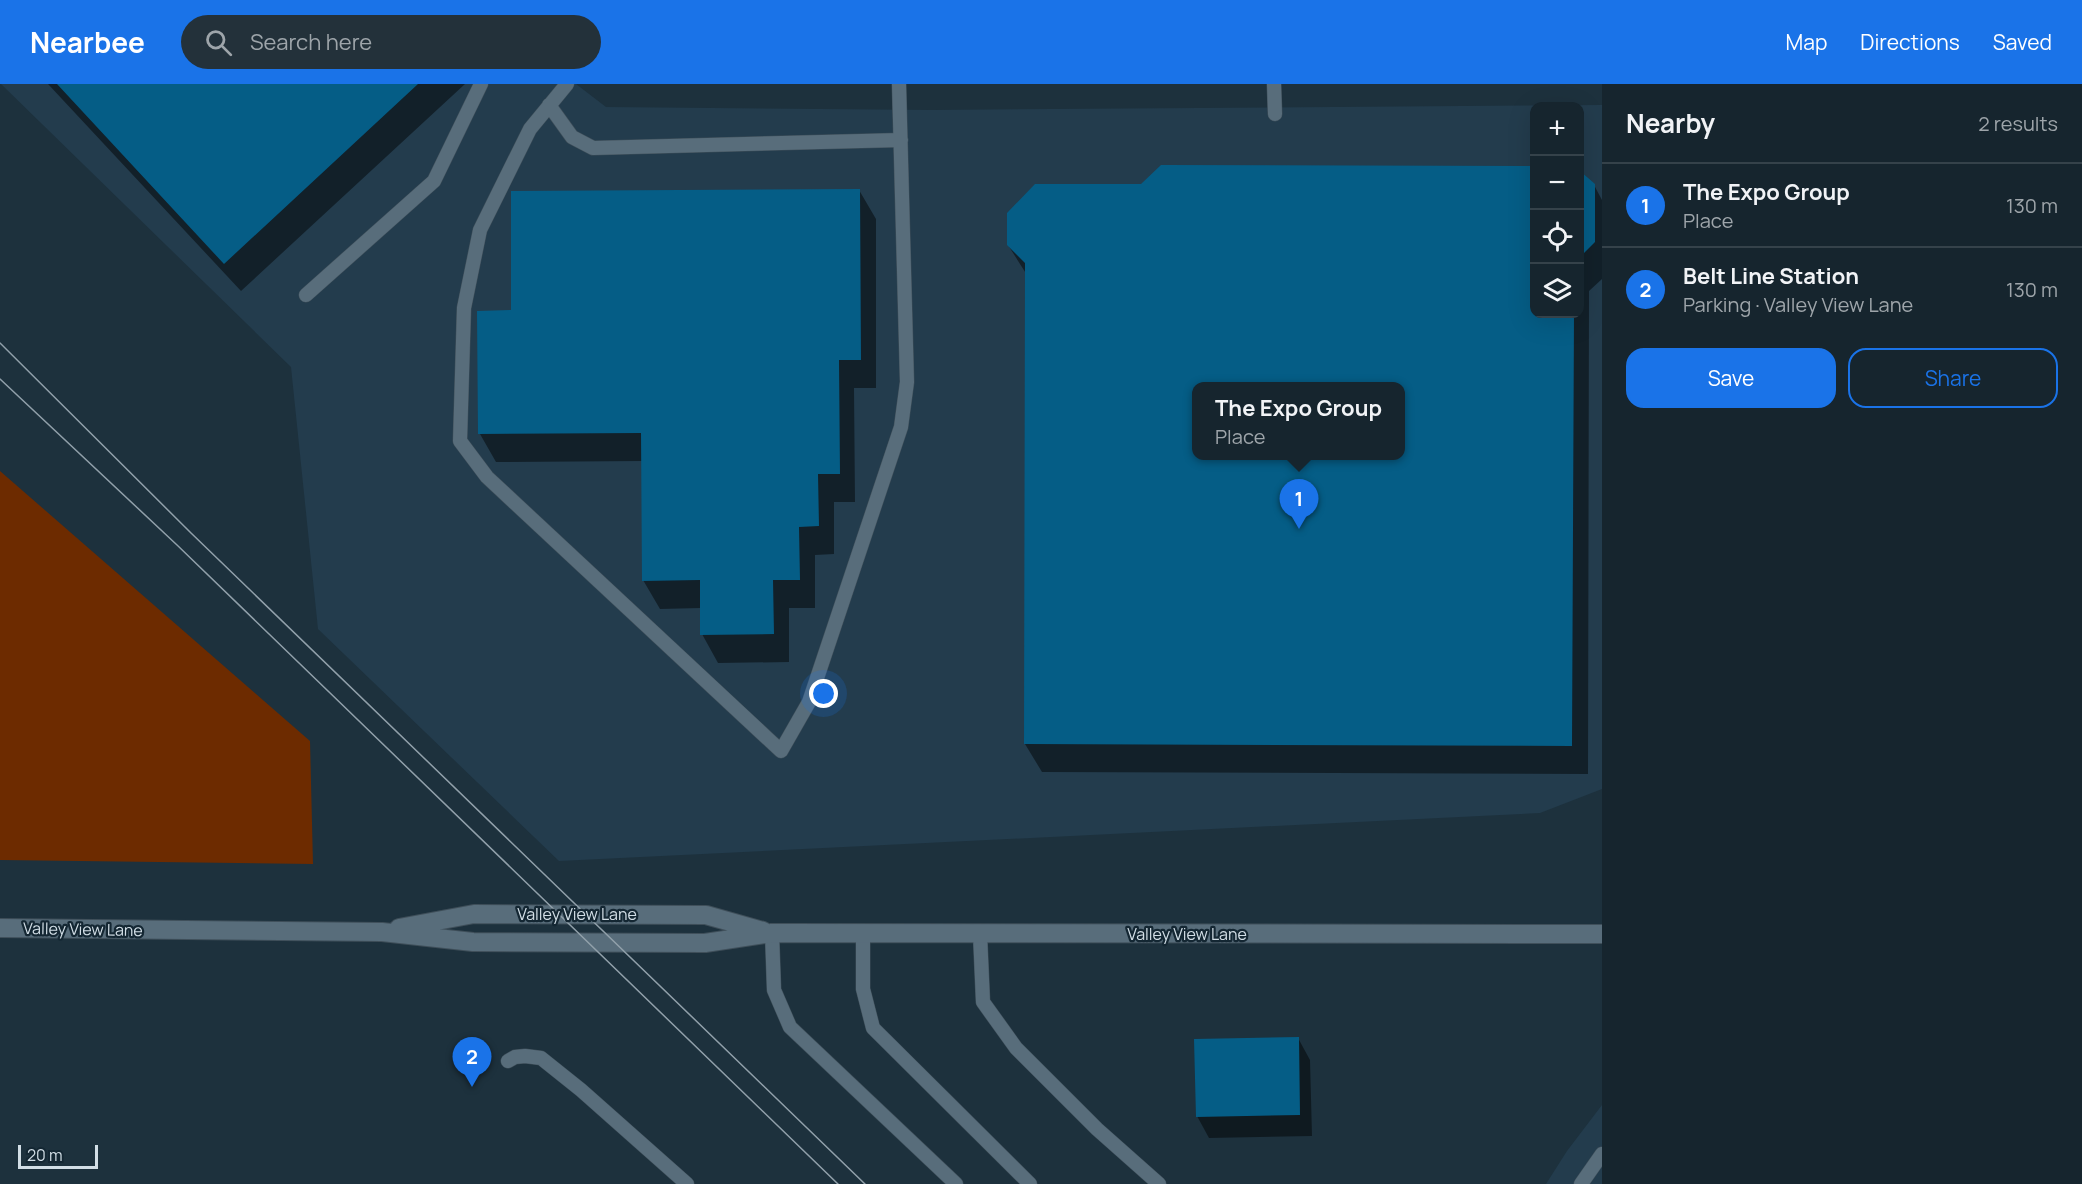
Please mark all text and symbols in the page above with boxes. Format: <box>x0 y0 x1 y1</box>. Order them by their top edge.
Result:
search box <box>181 15 601 69</box>
text: Nearbee <box>30 23 145 61</box>
icon: search <box>202 26 235 59</box>
text: Search here <box>250 27 372 57</box>
text: Map <box>1786 28 1827 56</box>
text: Directions <box>1860 28 1960 56</box>
text: Saved <box>1993 28 2052 56</box>
map controls <box>1530 102 1584 318</box>
button: + <box>1530 102 1584 156</box>
text: Nearby <box>1626 105 1715 141</box>
text: 2 results <box>1978 110 2058 137</box>
button: − <box>1530 156 1584 210</box>
text: The Expo Group <box>1683 177 1850 207</box>
text: 1 <box>1641 192 1650 219</box>
text: 130 m <box>2006 192 2058 219</box>
text: Place <box>1683 207 1733 234</box>
button: locate <box>1530 210 1584 264</box>
text: Belt Line Station <box>1683 261 1859 291</box>
button: layers <box>1530 264 1584 318</box>
text: 2 <box>1640 276 1651 303</box>
text: 130 m <box>2006 276 2058 303</box>
text: Parking · Valley View Lane <box>1683 291 1913 318</box>
button: Save <box>1626 348 1836 408</box>
button: Share <box>1848 348 2058 408</box>
popup <box>1192 382 1405 460</box>
text: The Expo Group <box>1215 393 1382 423</box>
text: Place <box>1215 423 1265 450</box>
pin: 1 <box>1280 480 1318 529</box>
your location <box>809 679 838 708</box>
street label: Valley View Lane <box>517 903 637 925</box>
street label: Valley View Lane <box>23 917 143 941</box>
street label: Valley View Lane <box>1127 923 1247 945</box>
pin: 2 <box>452 1038 492 1087</box>
scale bar <box>18 1142 98 1170</box>
text: 20 m <box>27 1144 63 1166</box>

